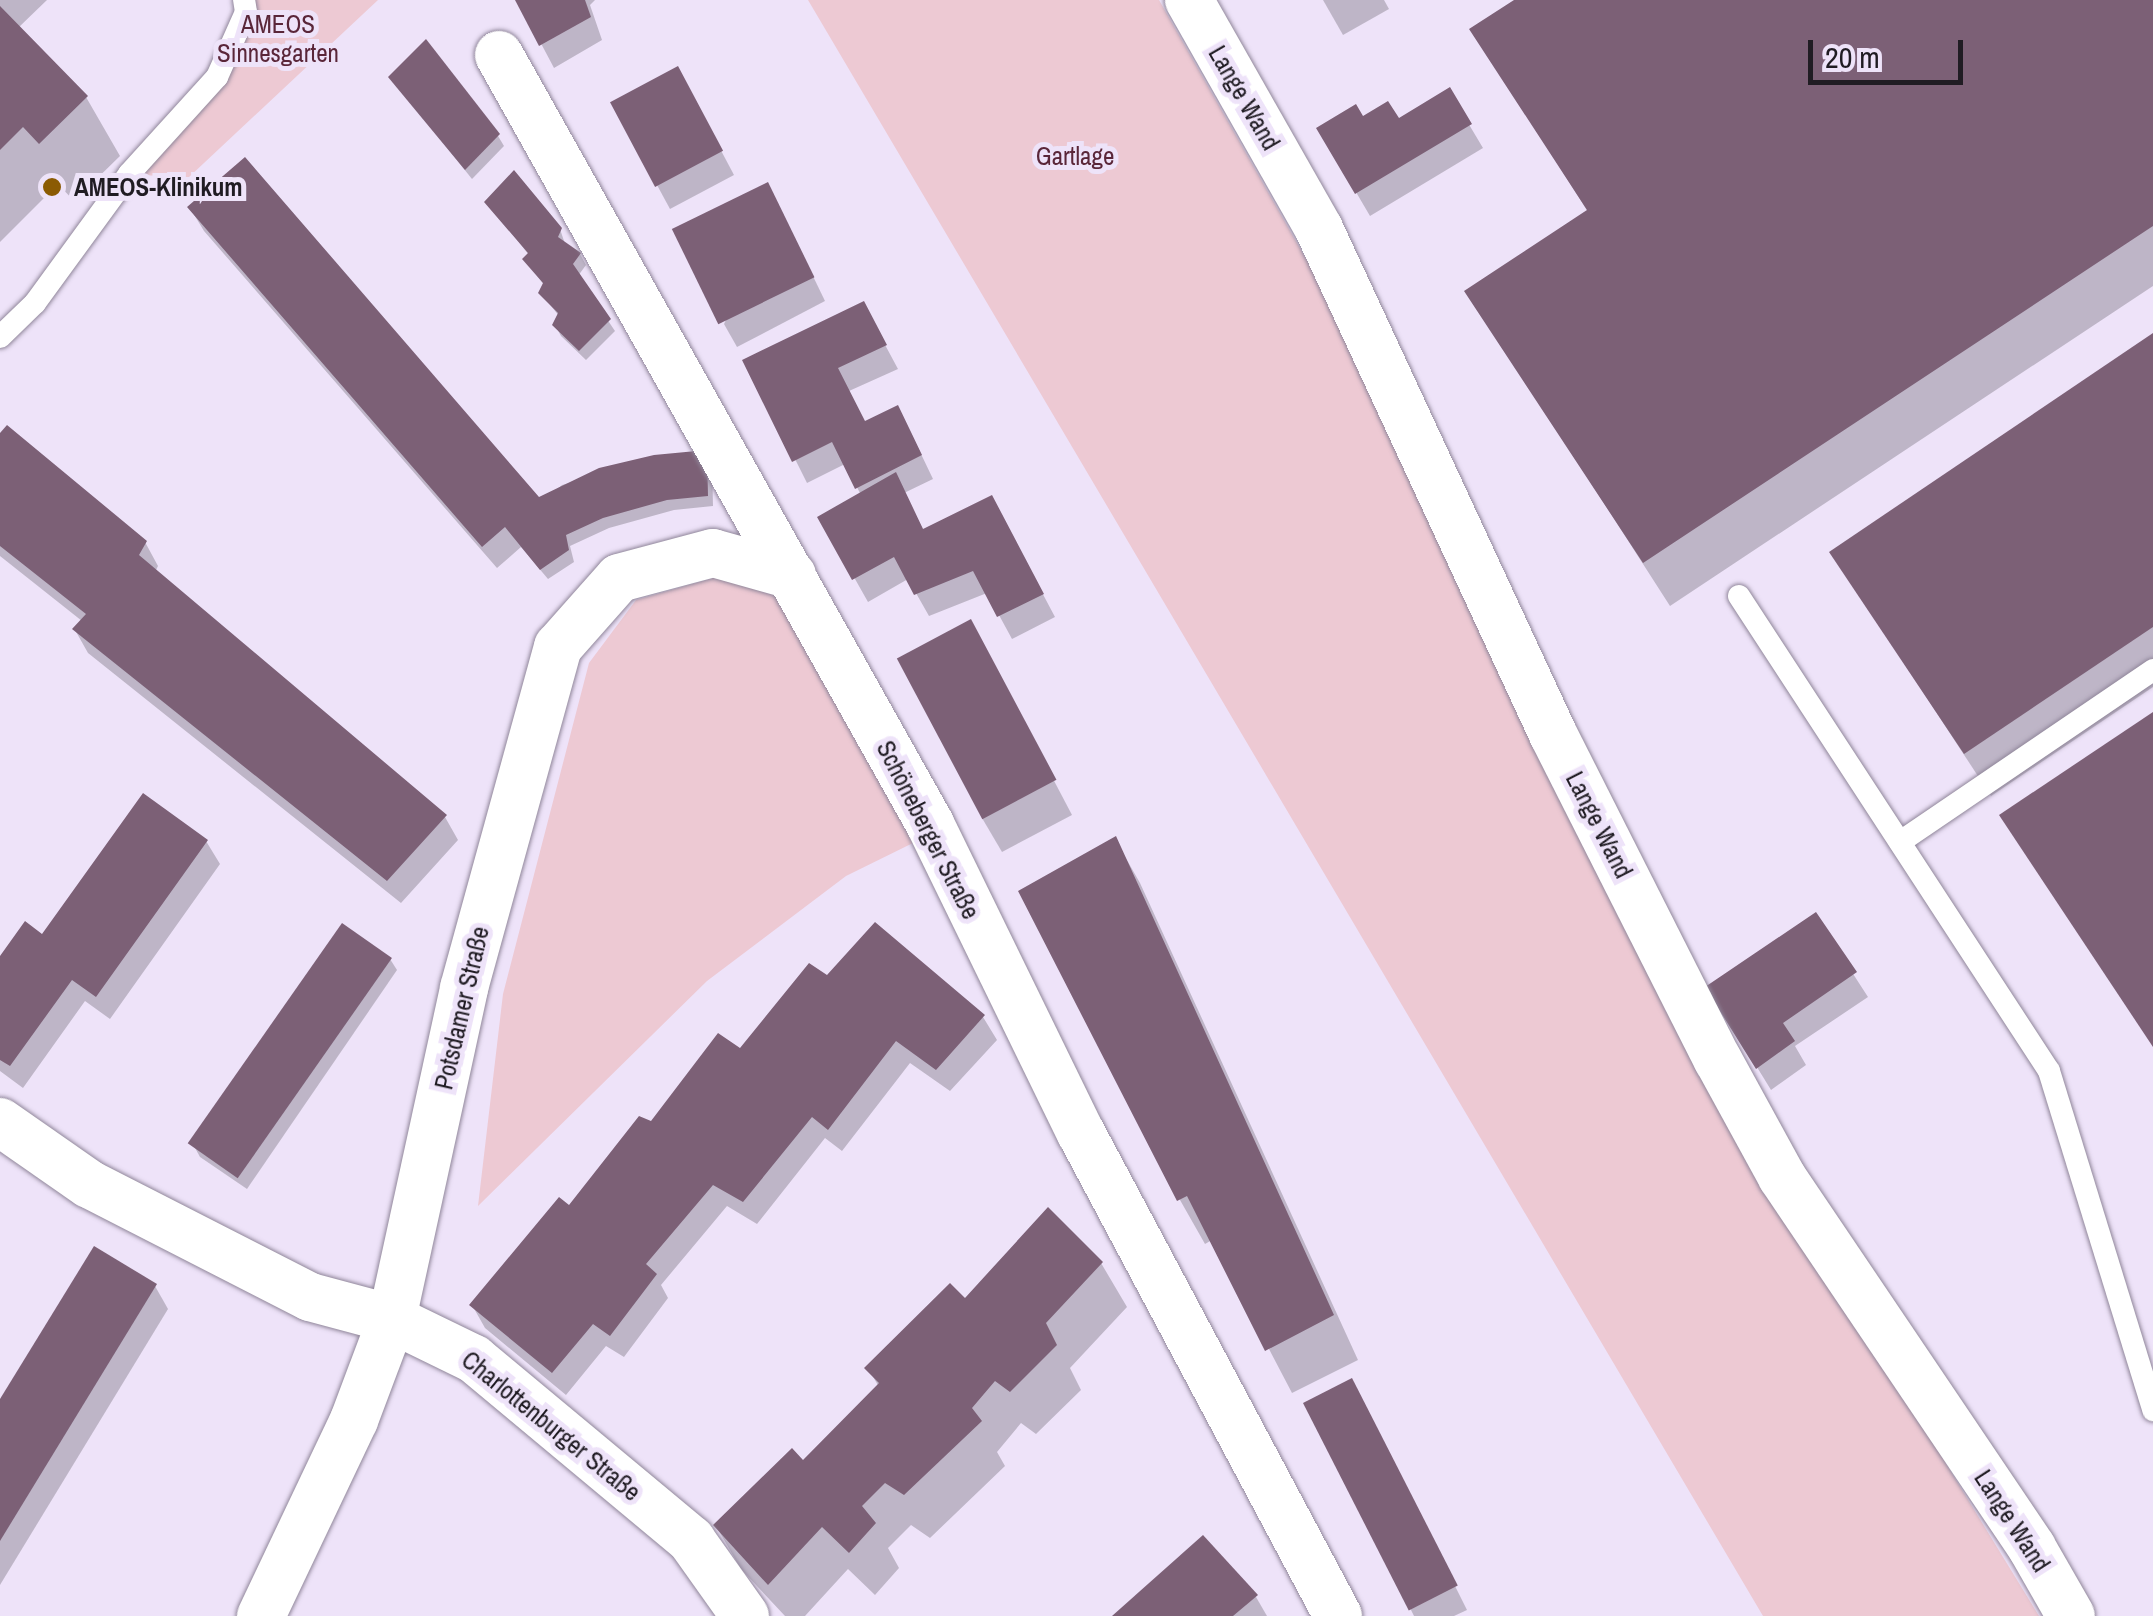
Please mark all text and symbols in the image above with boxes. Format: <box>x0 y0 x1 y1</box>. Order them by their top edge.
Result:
park label: AMEOS Sinnesgarten <box>217 10 339 69</box>
scale bar <box>1813 20 1968 82</box>
text: 20 m <box>1825 37 1880 77</box>
street label: Lange Wand <box>1202 40 1286 156</box>
park label: Gartlage <box>1036 141 1114 171</box>
place label: AMEOS-Klinikum <box>74 172 243 202</box>
marker: AMEOS-Klinikum <box>39 174 65 200</box>
street label: Schöneberger Straße <box>870 736 986 924</box>
street label: Lange Wand <box>1559 767 1639 883</box>
street label: Potsdamer Straße <box>429 924 495 1092</box>
street label: Charlottenburger Straße <box>456 1345 646 1507</box>
street label: Lange Wand <box>1968 1464 2056 1578</box>

